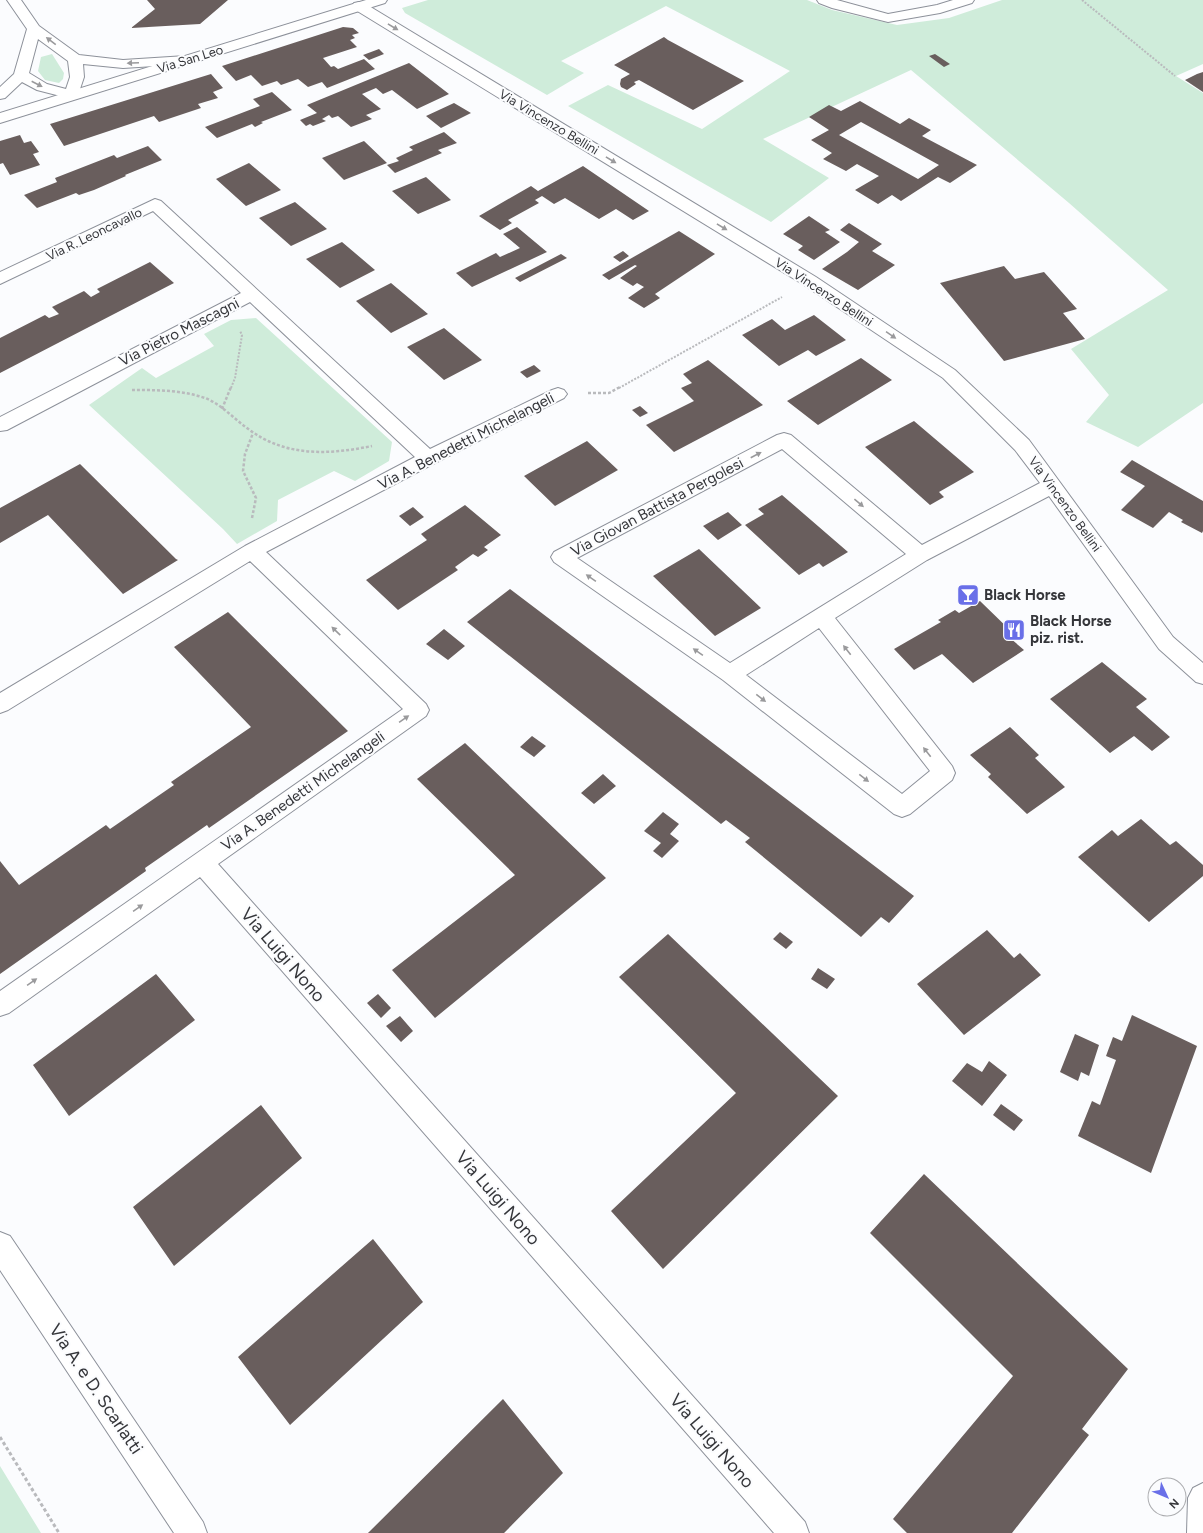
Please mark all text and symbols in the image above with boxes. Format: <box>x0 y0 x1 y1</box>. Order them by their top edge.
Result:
one-way arrow <box>387 23 399 30</box>
one-way arrow <box>46 37 56 45</box>
street label: Via San Leo <box>155 42 225 76</box>
one-way arrow <box>126 60 139 66</box>
one-way arrow <box>31 81 43 87</box>
street label: Via Vincenzo Bellini <box>496 86 602 158</box>
one-way arrow <box>605 156 617 163</box>
street label: Via R. Leoncavallo <box>44 204 144 264</box>
one-way arrow <box>716 224 728 231</box>
street label: Via Vincenzo Bellini <box>772 255 876 329</box>
street label: Via Pietro Mascagni <box>116 294 242 370</box>
one-way arrow <box>886 331 896 339</box>
street label: Via A. Benedetti Michelangeli <box>375 389 557 493</box>
one-way arrow <box>750 452 762 458</box>
street label: Via Giovan Battista Pergolesi <box>568 454 746 560</box>
street label: Via Vincenzo Bellini <box>1026 454 1104 554</box>
one-way arrow <box>854 499 864 508</box>
one-way arrow <box>586 574 596 582</box>
bar icon: Black Horse <box>955 582 981 608</box>
place label: Black Horse <box>984 586 1066 604</box>
place label: Black Horse piz. rist. <box>1030 612 1112 647</box>
restaurant icon: Black Horse piz. rist. <box>1001 617 1027 643</box>
one-way arrow <box>331 627 341 636</box>
one-way arrow <box>843 644 851 655</box>
one-way arrow <box>693 648 703 656</box>
one-way arrow <box>755 694 766 702</box>
one-way arrow <box>399 715 410 723</box>
street label: Via A. Benedetti Michelangeli <box>218 728 388 854</box>
one-way arrow <box>923 746 932 757</box>
one-way arrow <box>858 773 869 782</box>
street label: Via Luigi Nono <box>236 903 330 1007</box>
one-way arrow <box>133 904 144 912</box>
one-way arrow <box>27 978 37 986</box>
street label: Via Luigi Nono <box>451 1146 545 1250</box>
street label: Via A. e D. Scarlatti <box>44 1320 148 1458</box>
street label: Via Luigi Nono <box>665 1389 759 1493</box>
north arrow <box>1147 1477 1187 1517</box>
text: N <box>1166 1496 1181 1511</box>

